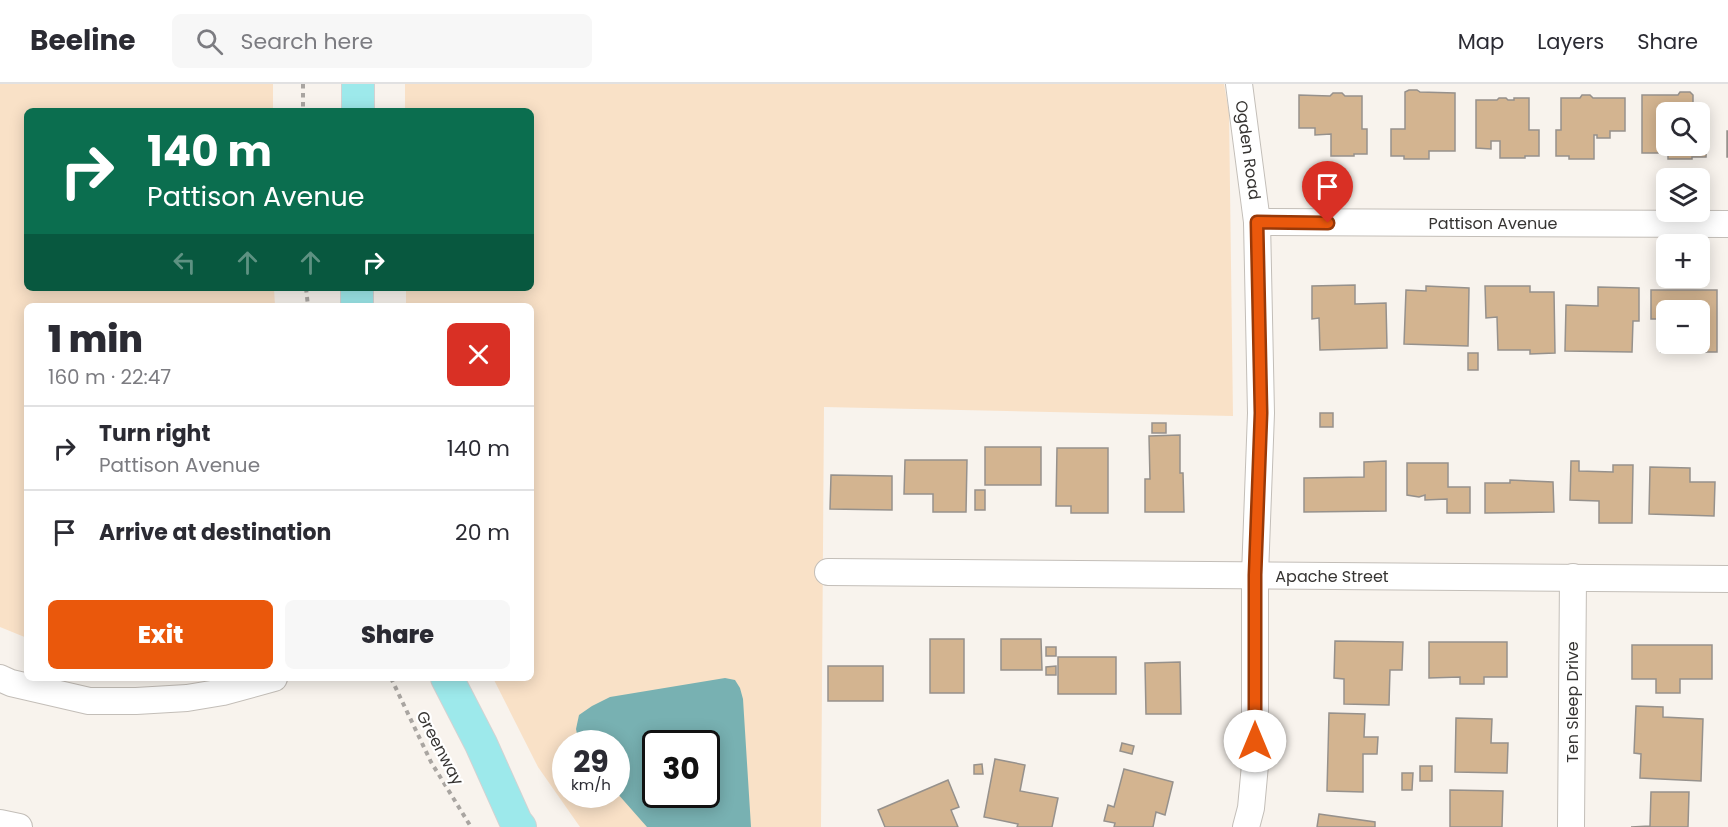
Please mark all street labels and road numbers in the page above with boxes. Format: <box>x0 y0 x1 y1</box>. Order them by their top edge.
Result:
street label: Ogden Road <box>1230 99 1266 201</box>
street label: Pattison Avenue <box>1429 212 1557 235</box>
street label: Apache Street <box>1275 565 1389 588</box>
street label: Ten Sleep Drive <box>1561 641 1584 763</box>
street label: Greenway <box>411 707 469 789</box>

